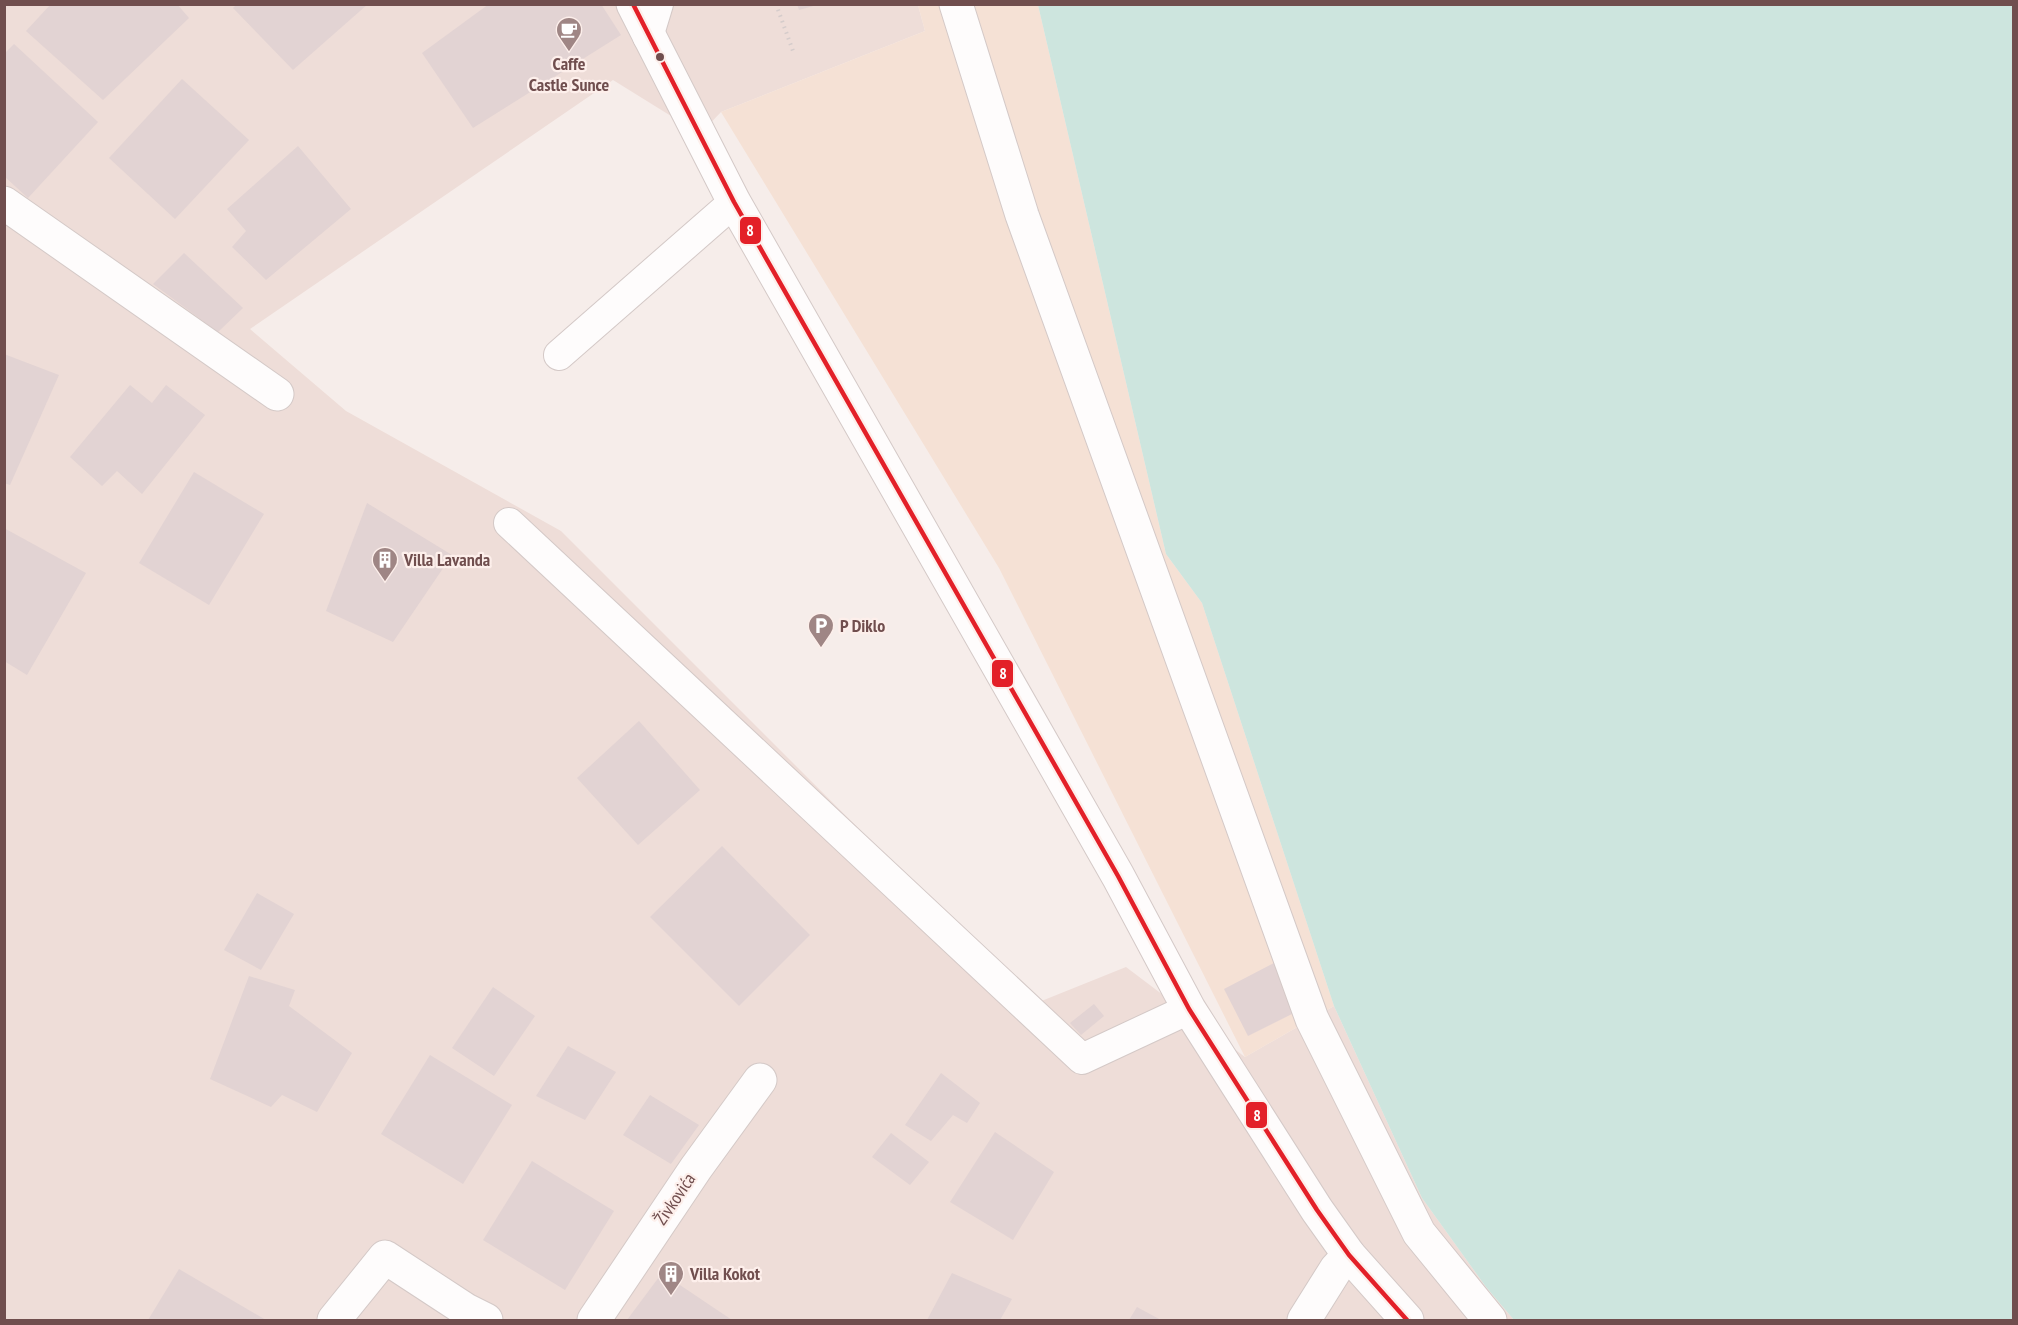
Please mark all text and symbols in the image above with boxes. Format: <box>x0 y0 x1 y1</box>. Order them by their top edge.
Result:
cafe icon: Caffe Castle Sunce <box>554 15 584 53</box>
unlabelled marker <box>654 51 666 63</box>
place label: Caffe Castle Sunce <box>529 52 610 96</box>
line badge: 8 <box>739 216 762 245</box>
text: 8 <box>746 220 754 240</box>
building icon: Villa Lavanda <box>370 545 400 583</box>
place label: Villa Lavanda <box>403 548 490 571</box>
parking icon: P Diklo <box>806 611 836 649</box>
place label: P Diklo <box>840 614 885 637</box>
line badge: 8 <box>991 659 1014 688</box>
text: 8 <box>999 663 1007 683</box>
line badge: 8 <box>1245 1101 1268 1129</box>
text: 8 <box>1253 1105 1261 1125</box>
street label: Živkovića <box>649 1168 700 1229</box>
building icon: Villa Kokot <box>656 1259 686 1297</box>
place label: Villa Kokot <box>689 1262 761 1285</box>

